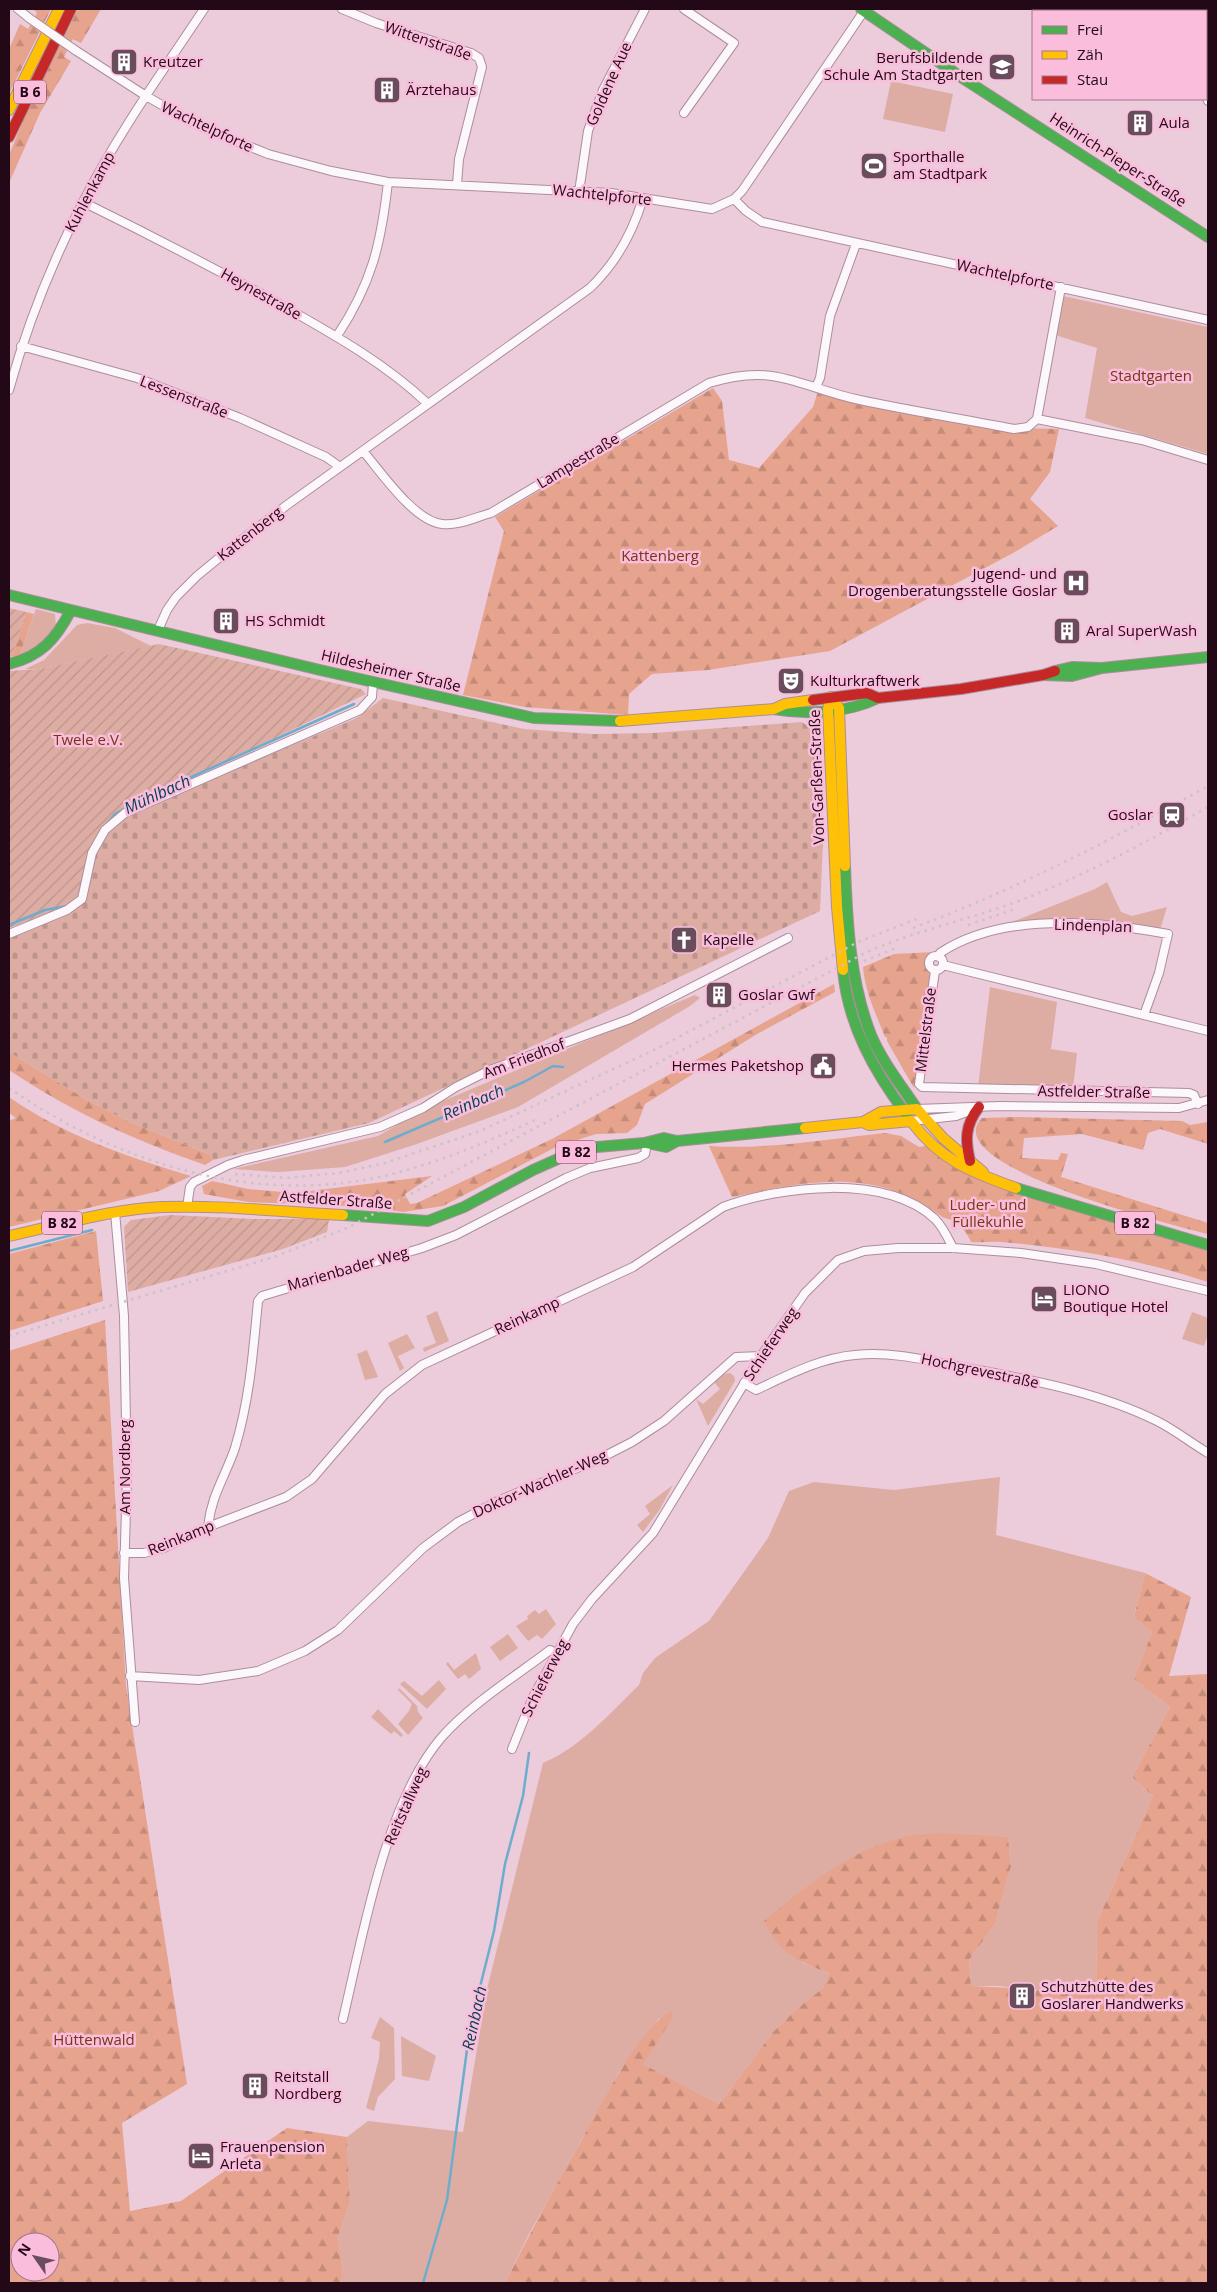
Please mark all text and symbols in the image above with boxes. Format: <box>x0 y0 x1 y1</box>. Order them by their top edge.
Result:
legend <box>1032 10 1207 100</box>
street label: Wittenstraße <box>382 16 474 64</box>
text: Frei <box>1077 19 1103 39</box>
street label: Goldene Aue <box>581 38 636 129</box>
text: Zäh <box>1077 44 1103 64</box>
building icon: Kreutzer <box>109 47 139 77</box>
place label: Berufsbildende Schule Am Stadtgarten <box>824 47 983 84</box>
place label: Kreutzer <box>143 51 203 71</box>
school or university icon: Berufsbildende Schule Am Stadtgarten <box>987 52 1017 82</box>
text: Stau <box>1077 69 1108 89</box>
building icon: Ärztehaus <box>372 75 402 105</box>
place label: Ärztehaus <box>406 79 476 99</box>
road number: B 6 <box>14 80 46 104</box>
street label: Wachtelpforte <box>158 96 257 156</box>
street label: Heinrich-Pieper-Straße <box>1046 107 1191 211</box>
building icon: Aula <box>1125 108 1155 138</box>
place label: Aula <box>1159 112 1190 132</box>
place label: Sporthalle am Stadtpark <box>893 146 987 183</box>
street label: Kuhlenkamp <box>60 148 119 235</box>
sports icon: Sporthalle am Stadtpark <box>859 151 889 181</box>
street label: Wachtelpforte <box>552 179 653 209</box>
street label: Wachtelpforte <box>955 254 1056 294</box>
street label: Heynestraße <box>218 263 305 324</box>
park label: Stadtgarten <box>1110 365 1192 385</box>
street label: Lessenstraße <box>137 370 231 422</box>
street label: Lampestraße <box>533 428 622 493</box>
street label: Kattenberg <box>213 501 286 565</box>
park label: Kattenberg <box>621 545 699 565</box>
place label: Jugend- und Drogenberatungsstelle Goslar <box>848 563 1057 600</box>
hospital icon: Jugend- und Drogenberatungsstelle Goslar <box>1061 568 1091 598</box>
building icon: HS Schmidt <box>211 606 241 636</box>
place label: HS Schmidt <box>245 610 325 630</box>
building icon: Aral SuperWash <box>1052 616 1082 646</box>
place label: Aral SuperWash <box>1086 620 1197 640</box>
street label: Hildesheimer Straße <box>319 644 463 696</box>
theatre icon: Kulturkraftwerk <box>776 666 806 696</box>
place label: Kulturkraftwerk <box>810 670 920 690</box>
street label: Von-Garßen-Straße <box>804 709 828 845</box>
park label: Twele e.V. <box>53 729 123 749</box>
water label: Mühlbach <box>120 769 194 819</box>
station icon: Goslar <box>1157 800 1187 830</box>
place label: Goslar <box>1108 804 1153 824</box>
street label: Lindenplan <box>1054 914 1132 936</box>
church icon: Kapelle <box>669 925 699 955</box>
place label: Kapelle <box>703 929 754 949</box>
building icon: Goslar Gwf <box>704 980 734 1010</box>
place label: Goslar Gwf <box>738 984 816 1004</box>
street label: Mittelstraße <box>910 987 940 1073</box>
street label: Am Friedhof <box>480 1033 568 1083</box>
public building icon: Hermes Paketshop <box>808 1051 838 1081</box>
place label: Hermes Paketshop <box>671 1055 804 1075</box>
water label: Reinbach <box>439 1079 507 1125</box>
street label: Astfelder Straße <box>1038 1080 1151 1102</box>
road number: B 82 <box>556 1140 596 1164</box>
street label: Astfelder Straße <box>279 1185 393 1213</box>
park label: Luder- und Füllekuhle <box>949 1194 1027 1231</box>
road number: B 82 <box>42 1212 82 1234</box>
road number: B 82 <box>1115 1212 1155 1234</box>
street label: Marienbader Weg <box>285 1241 411 1295</box>
place label: LIONO Boutique Hotel <box>1063 1279 1168 1316</box>
hotel icon: LIONO Boutique Hotel <box>1029 1284 1059 1314</box>
street label: Reinkamp <box>491 1291 563 1339</box>
street label: Schieferweg <box>738 1303 802 1384</box>
street label: Hochgrevestraße <box>920 1348 1041 1392</box>
street label: Am Nordberg <box>114 1420 134 1514</box>
street label: Doktor-Wachler-Weg <box>469 1444 610 1522</box>
street label: Reinkamp <box>144 1515 217 1559</box>
street label: Schieferweg <box>516 1635 572 1720</box>
street label: Reitstallweg <box>379 1763 431 1848</box>
place label: Schutzhütte des Goslarer Handwerks <box>1041 1976 1184 2013</box>
building icon: Schutzhütte des Goslarer Handwerks <box>1007 1981 1037 2011</box>
water label: Reinbach <box>456 1984 492 2052</box>
park label: Hüttenwald <box>53 2029 135 2049</box>
place label: Reitstall Nordberg <box>274 2066 342 2103</box>
building icon: Reitstall Nordberg <box>240 2071 270 2101</box>
place label: Frauenpension Arleta <box>220 2136 325 2173</box>
hotel icon: Frauenpension Arleta <box>186 2141 216 2171</box>
north arrow <box>10 2232 60 2282</box>
text: N <box>13 2239 35 2259</box>

